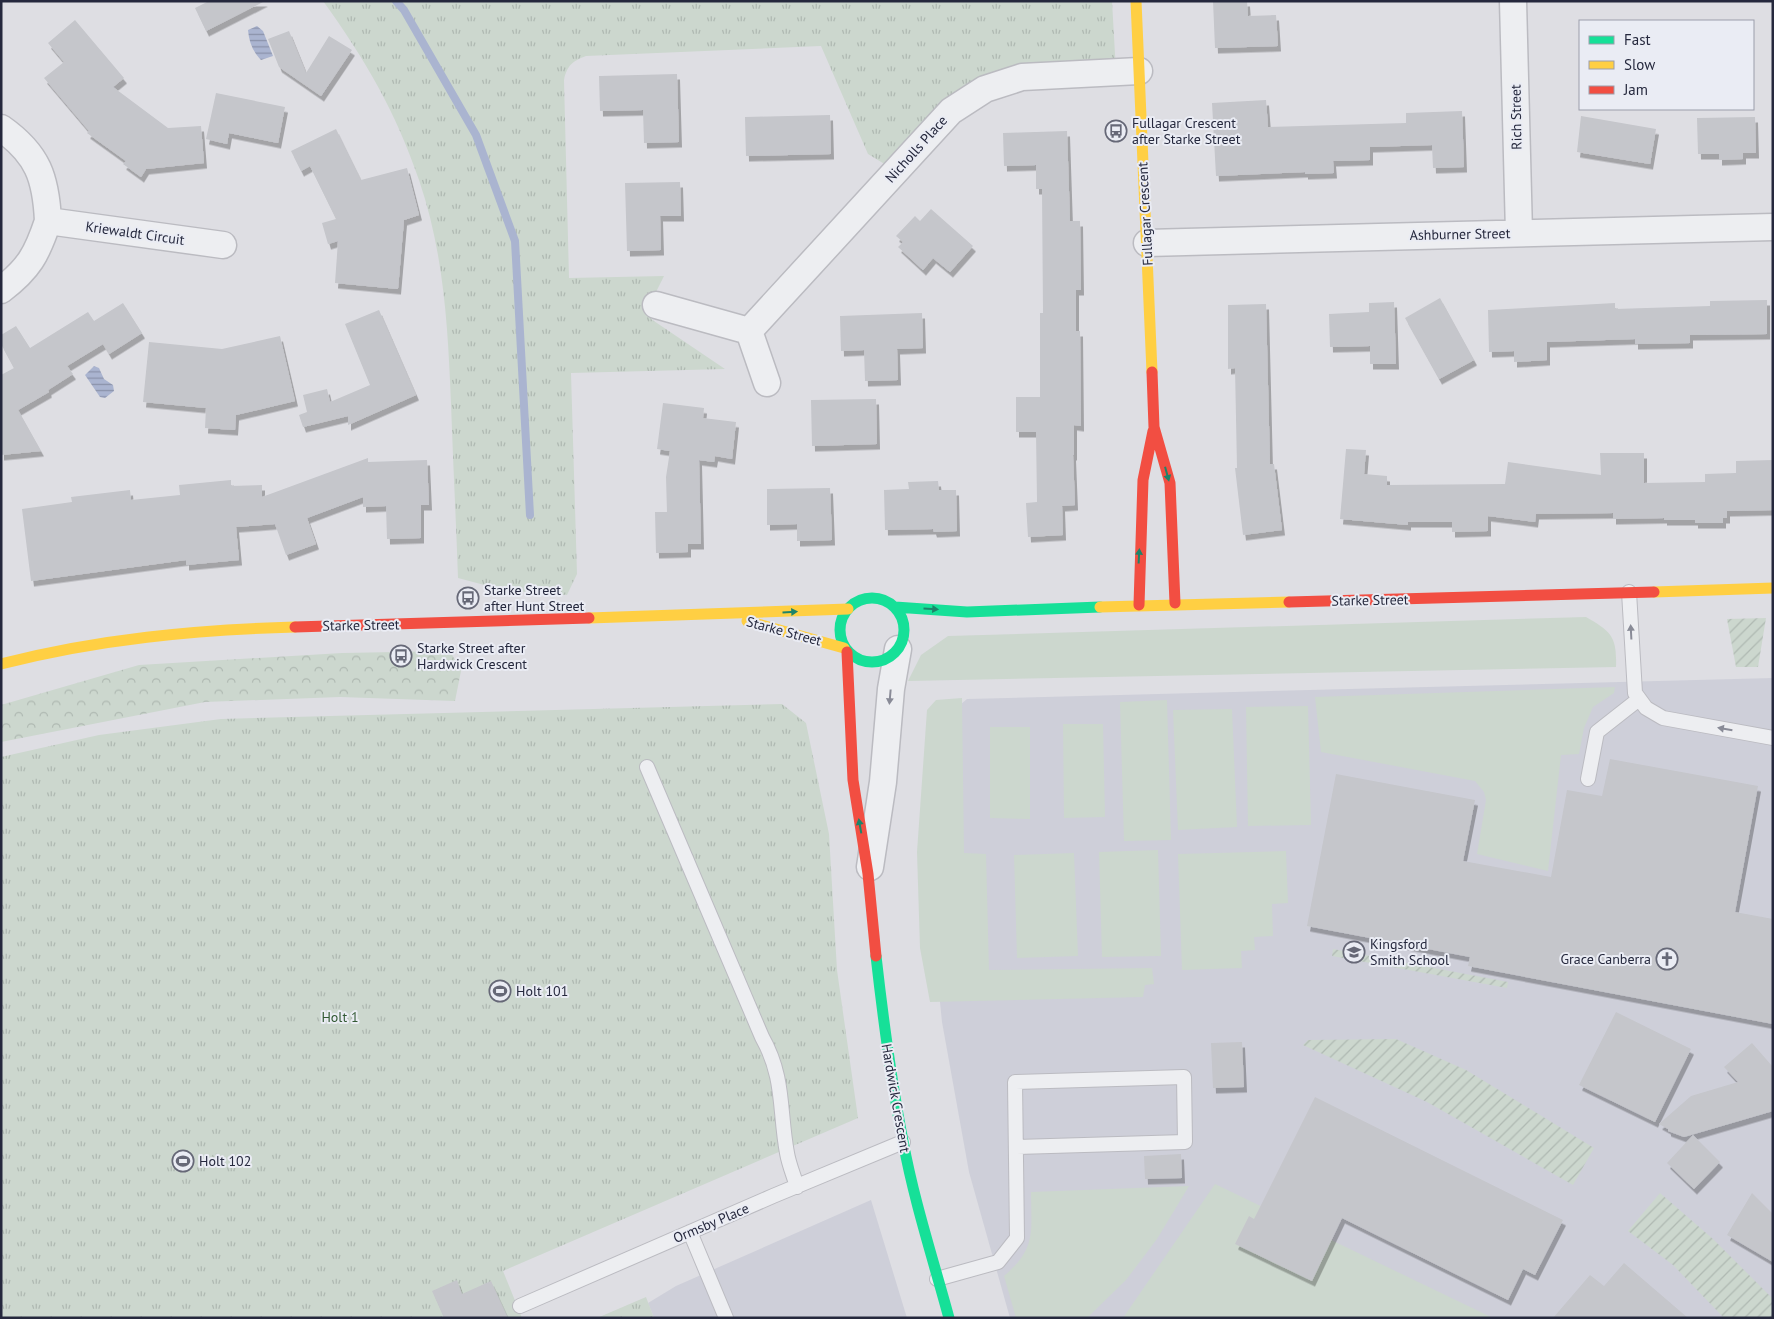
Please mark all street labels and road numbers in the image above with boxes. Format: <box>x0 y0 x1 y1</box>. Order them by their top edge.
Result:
street label: Rich Street <box>1506 84 1526 150</box>
street label: Nicholls Place <box>881 112 951 186</box>
street label: Fullagar Crescent <box>1133 161 1157 266</box>
street label: Kriewaldt Circuit <box>84 217 186 249</box>
street label: Ashburner Street <box>1410 224 1511 244</box>
street label: Starke Street <box>1331 590 1409 610</box>
street label: Starke Street <box>744 612 824 650</box>
street label: Starke Street <box>322 615 400 635</box>
street label: Hardwick Crescent <box>878 1042 914 1154</box>
street label: Ormsby Place <box>670 1199 752 1247</box>

